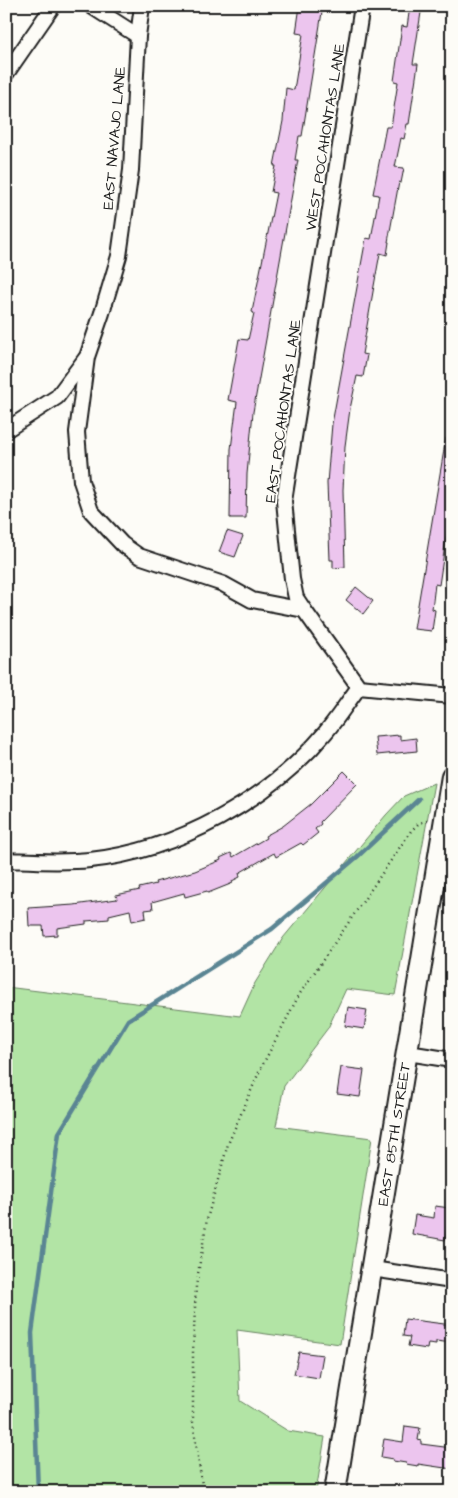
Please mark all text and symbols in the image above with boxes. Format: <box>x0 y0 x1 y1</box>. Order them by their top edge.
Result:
street label: WEST POCAHONTAS LANE <box>300 42 351 232</box>
street label: EAST NAVAJO LANE <box>98 65 131 211</box>
street label: EAST POCAHONTAS LANE <box>260 318 307 504</box>
street label: EAST 85TH STREET <box>373 1060 416 1207</box>

